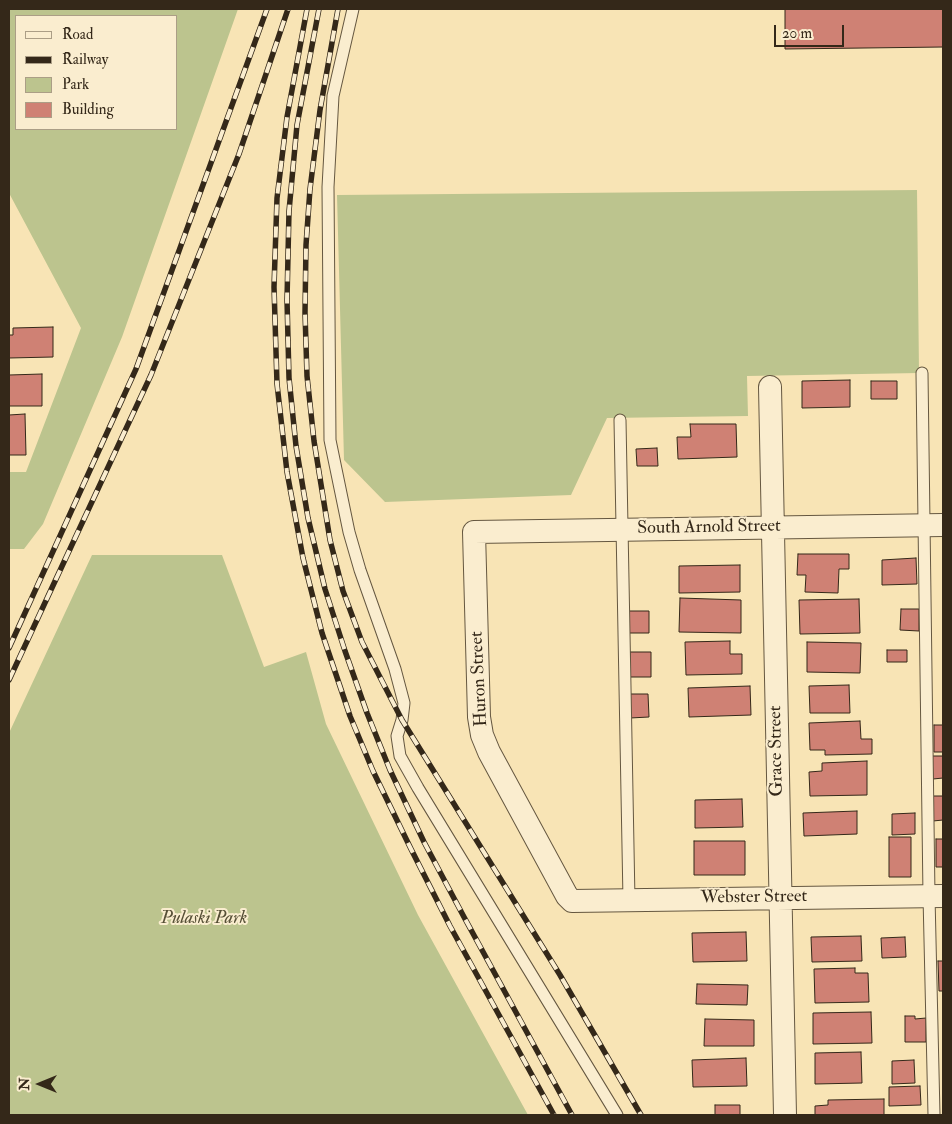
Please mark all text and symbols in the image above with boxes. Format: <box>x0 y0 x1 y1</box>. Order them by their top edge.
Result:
legend <box>15 15 178 130</box>
scale bar <box>777 15 847 47</box>
text: 20 m <box>782 24 812 43</box>
text: Road <box>62 25 93 44</box>
text: Railway <box>62 50 108 69</box>
text: Park <box>62 75 89 94</box>
text: Building <box>62 100 114 119</box>
street label: South Arnold Street <box>637 516 781 540</box>
street label: Huron Street <box>467 631 493 727</box>
street label: Grace Street <box>765 705 789 797</box>
street label: Webster Street <box>701 886 807 910</box>
park label: Pulaski Park <box>161 908 247 930</box>
north arrow <box>15 1059 65 1109</box>
text: N <box>16 1078 33 1090</box>

